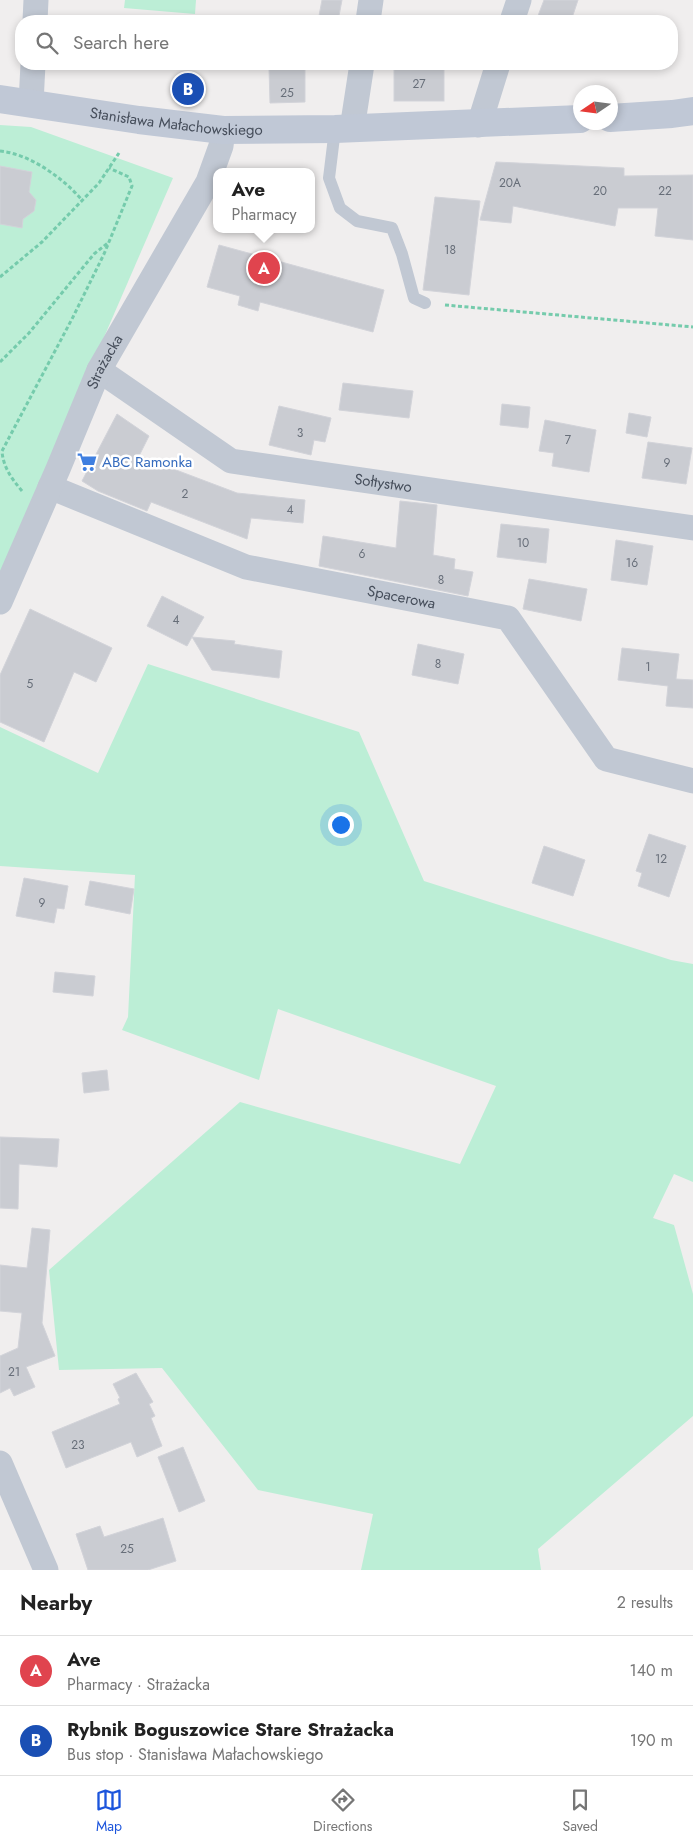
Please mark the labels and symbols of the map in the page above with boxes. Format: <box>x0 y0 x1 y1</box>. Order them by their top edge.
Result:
pin: B <box>172 70 204 108</box>
house number: 27 <box>412 75 426 93</box>
house number: 25 <box>280 84 294 102</box>
north arrow <box>573 85 618 130</box>
street label: Stanisława Małachowskiego <box>88 102 263 141</box>
house number: 20A <box>499 174 521 192</box>
house number: 20 <box>593 182 607 200</box>
house number: 22 <box>658 182 672 200</box>
house number: 18 <box>444 241 456 259</box>
pin: A <box>248 249 280 287</box>
street label: Strażacka <box>81 330 128 393</box>
house number: 3 <box>297 424 304 442</box>
house number: 7 <box>565 431 572 449</box>
supermarket icon: ABC Ramonka <box>76 451 98 473</box>
place label: ABC Ramonka <box>102 451 192 473</box>
house number: 9 <box>664 454 671 472</box>
street label: Sołtystwo <box>353 468 413 498</box>
house number: 2 <box>182 485 189 503</box>
house number: 4 <box>287 501 294 519</box>
house number: 10 <box>517 534 529 552</box>
house number: 6 <box>359 545 366 563</box>
house number: 16 <box>626 554 638 572</box>
house number: 8 <box>438 571 444 589</box>
street label: Spacerowa <box>365 580 437 615</box>
house number: 4 <box>173 611 180 629</box>
house number: 8 <box>435 655 441 673</box>
house number: 1 <box>645 658 651 676</box>
house number: 5 <box>27 675 34 693</box>
your location <box>328 812 354 838</box>
house number: 12 <box>655 850 667 868</box>
house number: 9 <box>39 894 46 912</box>
house number: 21 <box>8 1363 20 1381</box>
house number: 23 <box>71 1436 85 1454</box>
house number: 25 <box>120 1540 134 1558</box>

